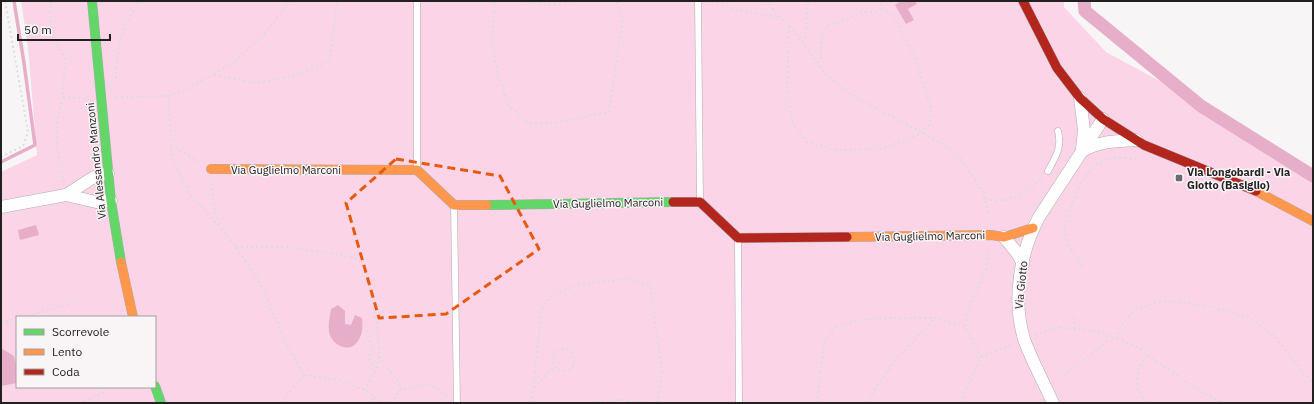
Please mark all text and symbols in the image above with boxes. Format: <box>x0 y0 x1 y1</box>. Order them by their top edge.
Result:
scale bar <box>18 16 110 42</box>
text: 50 m <box>24 22 52 37</box>
street label: Via Alessandro Manzoni <box>83 102 109 220</box>
street label: Via Guglielmo Marconi <box>231 163 341 177</box>
place label: Via Longobardi - Via Giotto (Basiglio) <box>1187 165 1290 192</box>
marker: Via Longobardi - Via Giotto (Basiglio) <box>1174 173 1184 183</box>
street label: Via Guglielmo Marconi <box>553 195 663 211</box>
street label: Via Guglielmo Marconi <box>875 228 985 244</box>
street label: Via Giotto <box>1012 260 1030 310</box>
legend <box>16 316 156 388</box>
text: Scorrevole <box>52 324 110 339</box>
text: Lento <box>52 344 82 359</box>
text: Coda <box>52 364 80 379</box>

